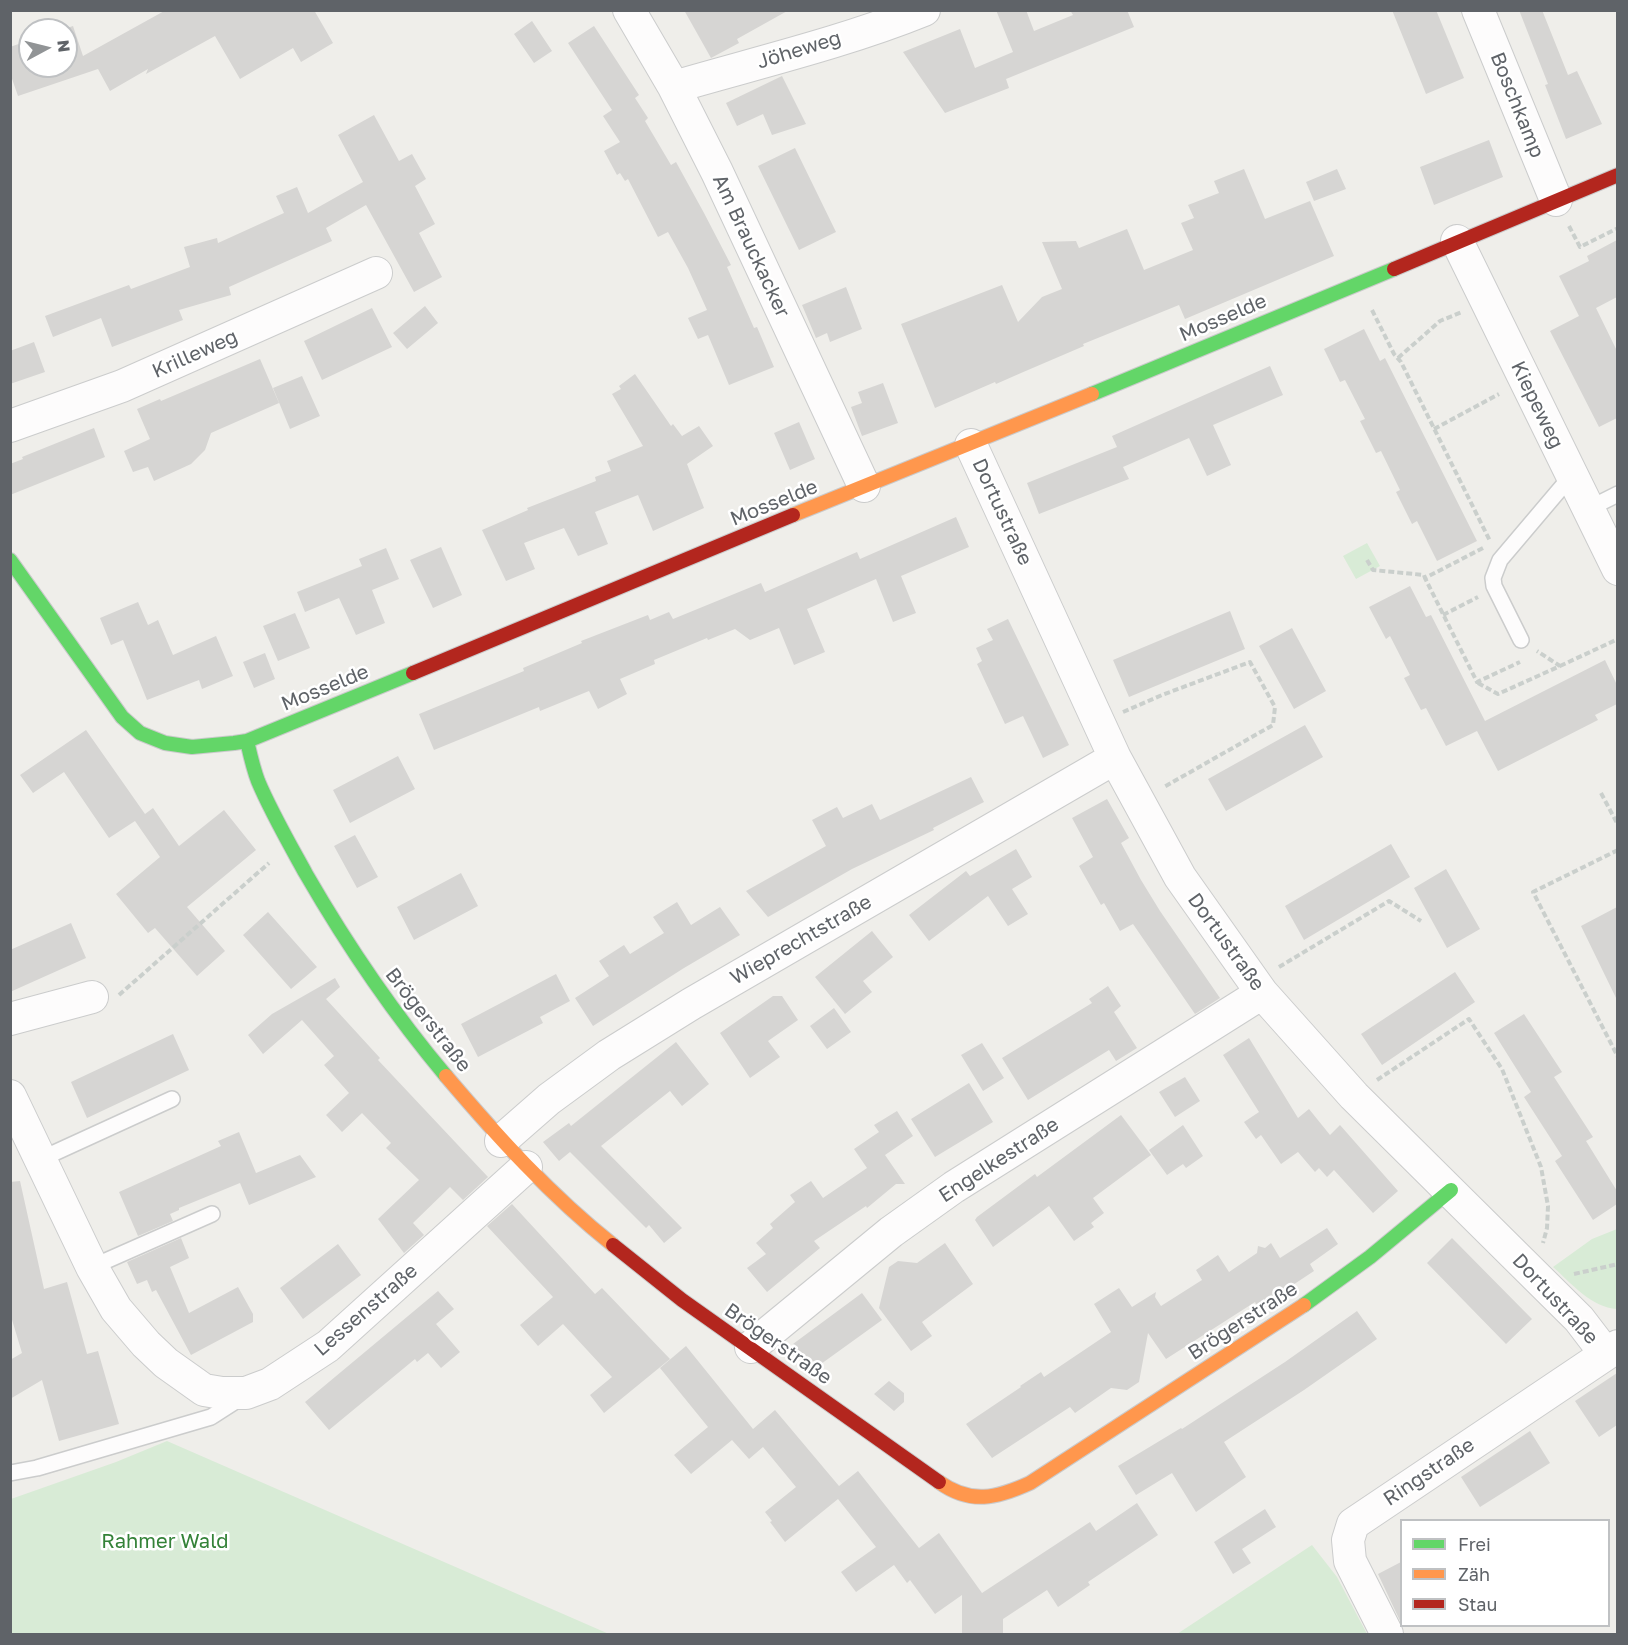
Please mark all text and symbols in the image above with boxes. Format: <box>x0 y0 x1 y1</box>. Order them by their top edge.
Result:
north arrow <box>18 18 78 78</box>
street label: Jöheweg <box>754 26 844 74</box>
text: N <box>53 39 75 53</box>
street label: Boschkamp <box>1485 49 1549 161</box>
street label: Am Brauckacker <box>707 171 795 321</box>
street label: Mosselde <box>1176 289 1270 347</box>
street label: Krilleweg <box>149 325 241 383</box>
street label: Kiepeweg <box>1506 357 1568 453</box>
street label: Dortustraße <box>967 455 1037 569</box>
street label: Mosselde <box>727 475 821 531</box>
street label: Mosselde <box>278 660 372 716</box>
street label: Dortustraße <box>1182 888 1270 996</box>
street label: Wieprechtstraße <box>726 890 876 990</box>
street label: Brögerstraße <box>380 963 476 1077</box>
street label: Engelkestraße <box>935 1112 1063 1208</box>
street label: Dortustraße <box>1507 1249 1603 1349</box>
street label: Lessenstraße <box>310 1259 422 1361</box>
street label: Brögerstraße <box>1184 1277 1302 1365</box>
street label: Brögerstraße <box>720 1298 836 1390</box>
street label: Ringstraße <box>1379 1433 1479 1511</box>
legend <box>1400 1519 1610 1627</box>
park label: Rahmer Wald <box>101 1530 229 1554</box>
text: Frei <box>1458 1533 1491 1555</box>
text: Zäh <box>1458 1563 1490 1585</box>
text: Stau <box>1458 1593 1497 1615</box>

